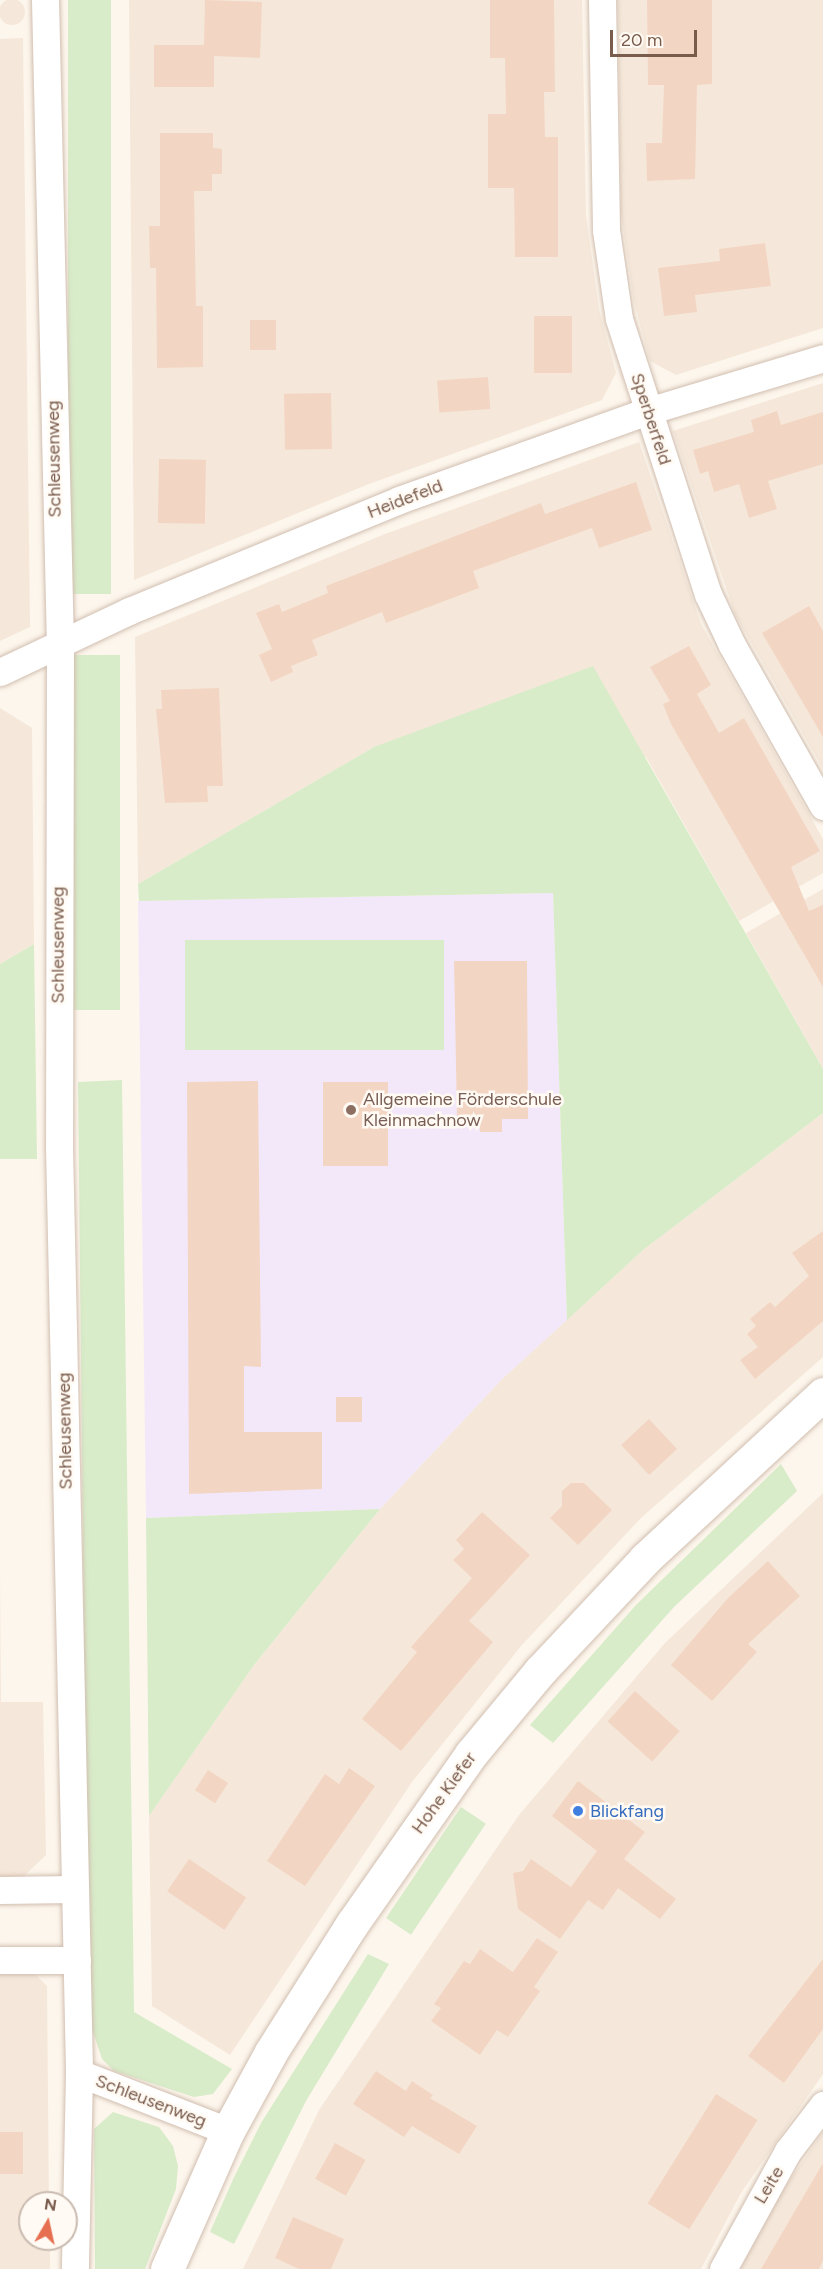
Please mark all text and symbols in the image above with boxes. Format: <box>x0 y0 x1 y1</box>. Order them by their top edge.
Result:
scale bar <box>613 18 700 56</box>
text: 20 m <box>621 29 662 51</box>
street label: Sperberfeld <box>626 370 676 468</box>
street label: Schleusenweg <box>42 400 66 518</box>
street label: Heidefeld <box>364 475 446 523</box>
street label: Schleusenweg <box>47 886 69 1004</box>
place label: Allgemeine Förderschule Kleinmachnow <box>363 1089 562 1132</box>
marker: Allgemeine Förderschule Kleinmachnow <box>344 1103 358 1117</box>
street label: Schleusenweg <box>53 1372 77 1490</box>
street label: Hohe Kiefer <box>407 1748 481 1838</box>
place label: Blickfang <box>590 1800 664 1822</box>
marker: Blickfang <box>571 1804 585 1818</box>
street label: Schleusenweg <box>92 2070 210 2132</box>
street label: Leite <box>749 2162 789 2208</box>
north arrow <box>18 2191 78 2251</box>
text: N <box>43 2194 58 2215</box>

